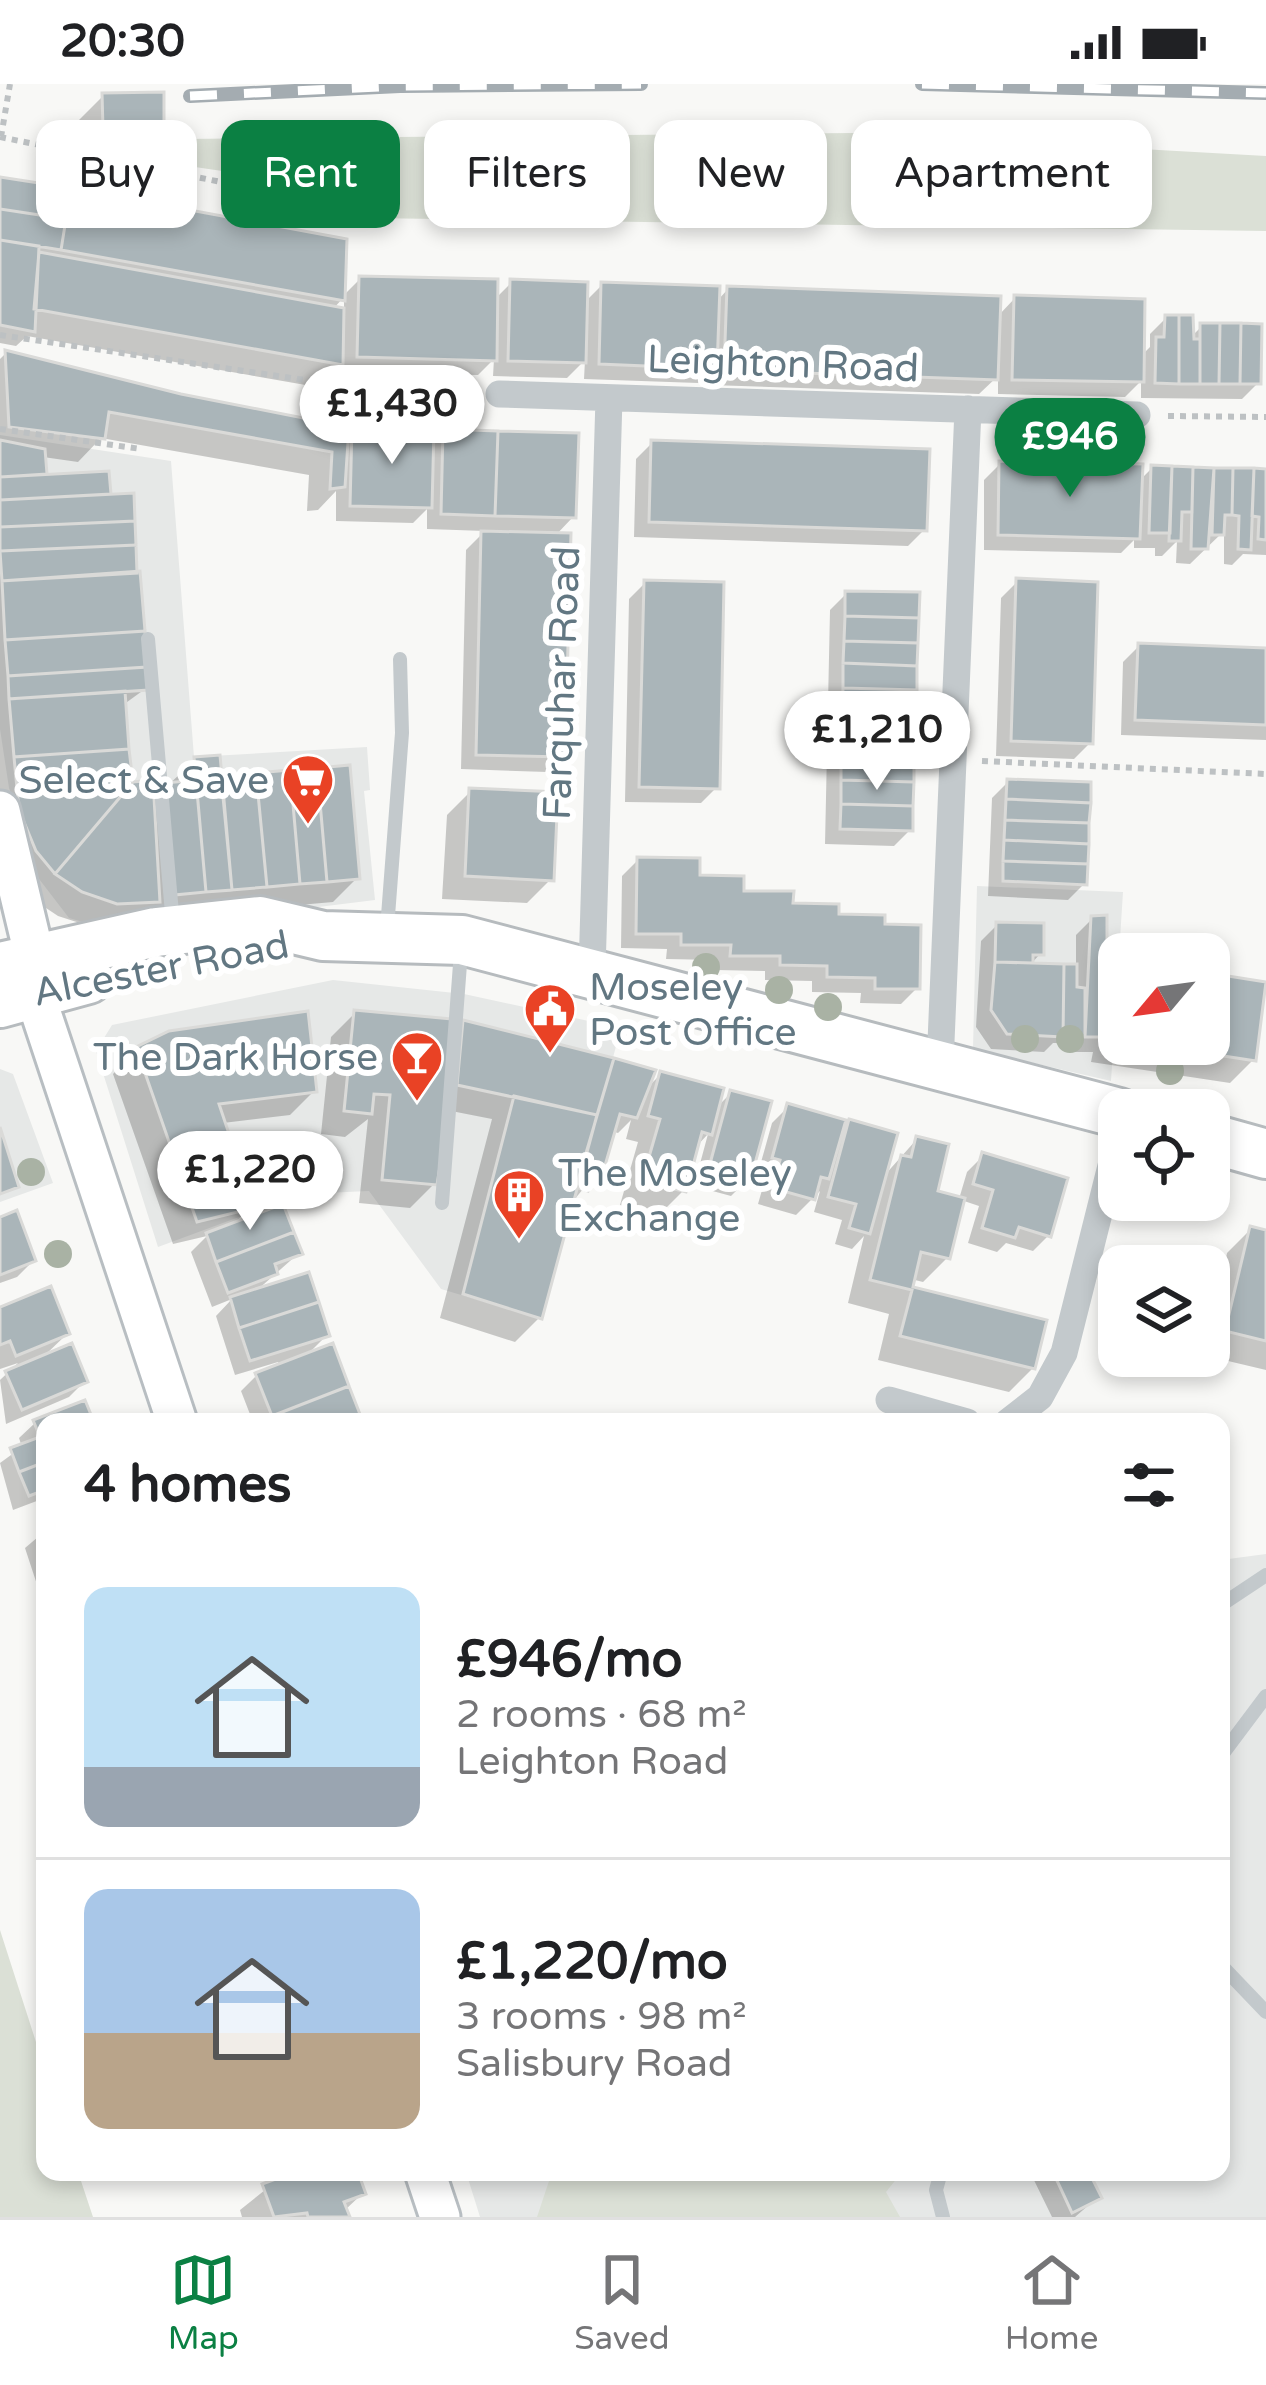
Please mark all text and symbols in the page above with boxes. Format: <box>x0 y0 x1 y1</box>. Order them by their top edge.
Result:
text: 20:30 <box>60 15 185 69</box>
chip: Buy <box>36 120 197 228</box>
chip: Rent <box>221 120 400 228</box>
chip: Filters <box>424 120 630 228</box>
chip: New <box>654 120 827 228</box>
chip: Apartment <box>851 120 1152 228</box>
street label: Leighton Road <box>646 336 920 392</box>
pin: £1,430 <box>294 365 490 467</box>
text: £1,430 <box>327 380 457 427</box>
pin: £946 <box>999 398 1141 500</box>
text: £946 <box>1021 413 1119 460</box>
street label: Farquhar Road <box>534 545 590 821</box>
pin: £1,210 <box>779 691 975 793</box>
text: £1,210 <box>811 706 943 753</box>
supermarket icon: Select & Save <box>280 752 336 826</box>
place label: Select & Save <box>19 757 269 804</box>
street label: Alcester Road <box>29 921 293 1017</box>
north arrow <box>1098 933 1230 1065</box>
map controls <box>1098 933 1230 1377</box>
place label: Moseley Post Office <box>589 964 797 1056</box>
public building icon: Moseley Post Office <box>522 981 578 1055</box>
bar icon: The Dark Horse <box>389 1029 445 1103</box>
place label: The Dark Horse <box>93 1034 378 1081</box>
button: locate <box>1098 1089 1230 1221</box>
pin: £1,220 <box>152 1131 348 1233</box>
text: £1,220 <box>184 1146 316 1193</box>
place label: The Moseley Exchange <box>558 1150 792 1242</box>
building icon: The Moseley Exchange <box>491 1167 547 1241</box>
button: layers <box>1098 1245 1230 1377</box>
icon: filters <box>1116 1452 1182 1518</box>
text: 4 homes <box>84 1454 292 1516</box>
text: £946/mo <box>456 1629 683 1691</box>
icon: home <box>180 1635 324 1779</box>
text: 2 rooms · 68 m² <box>456 1691 747 1738</box>
text: Leighton Road <box>456 1738 728 1785</box>
text: £1,220/mo <box>456 1931 728 1993</box>
icon: home <box>180 1937 324 2081</box>
text: 3 rooms · 98 m² <box>456 1993 747 2040</box>
text: Salisbury Road <box>456 2040 732 2087</box>
tab: Map <box>168 2247 239 2358</box>
tab: Saved <box>574 2247 670 2358</box>
tab: Home <box>1005 2247 1098 2358</box>

